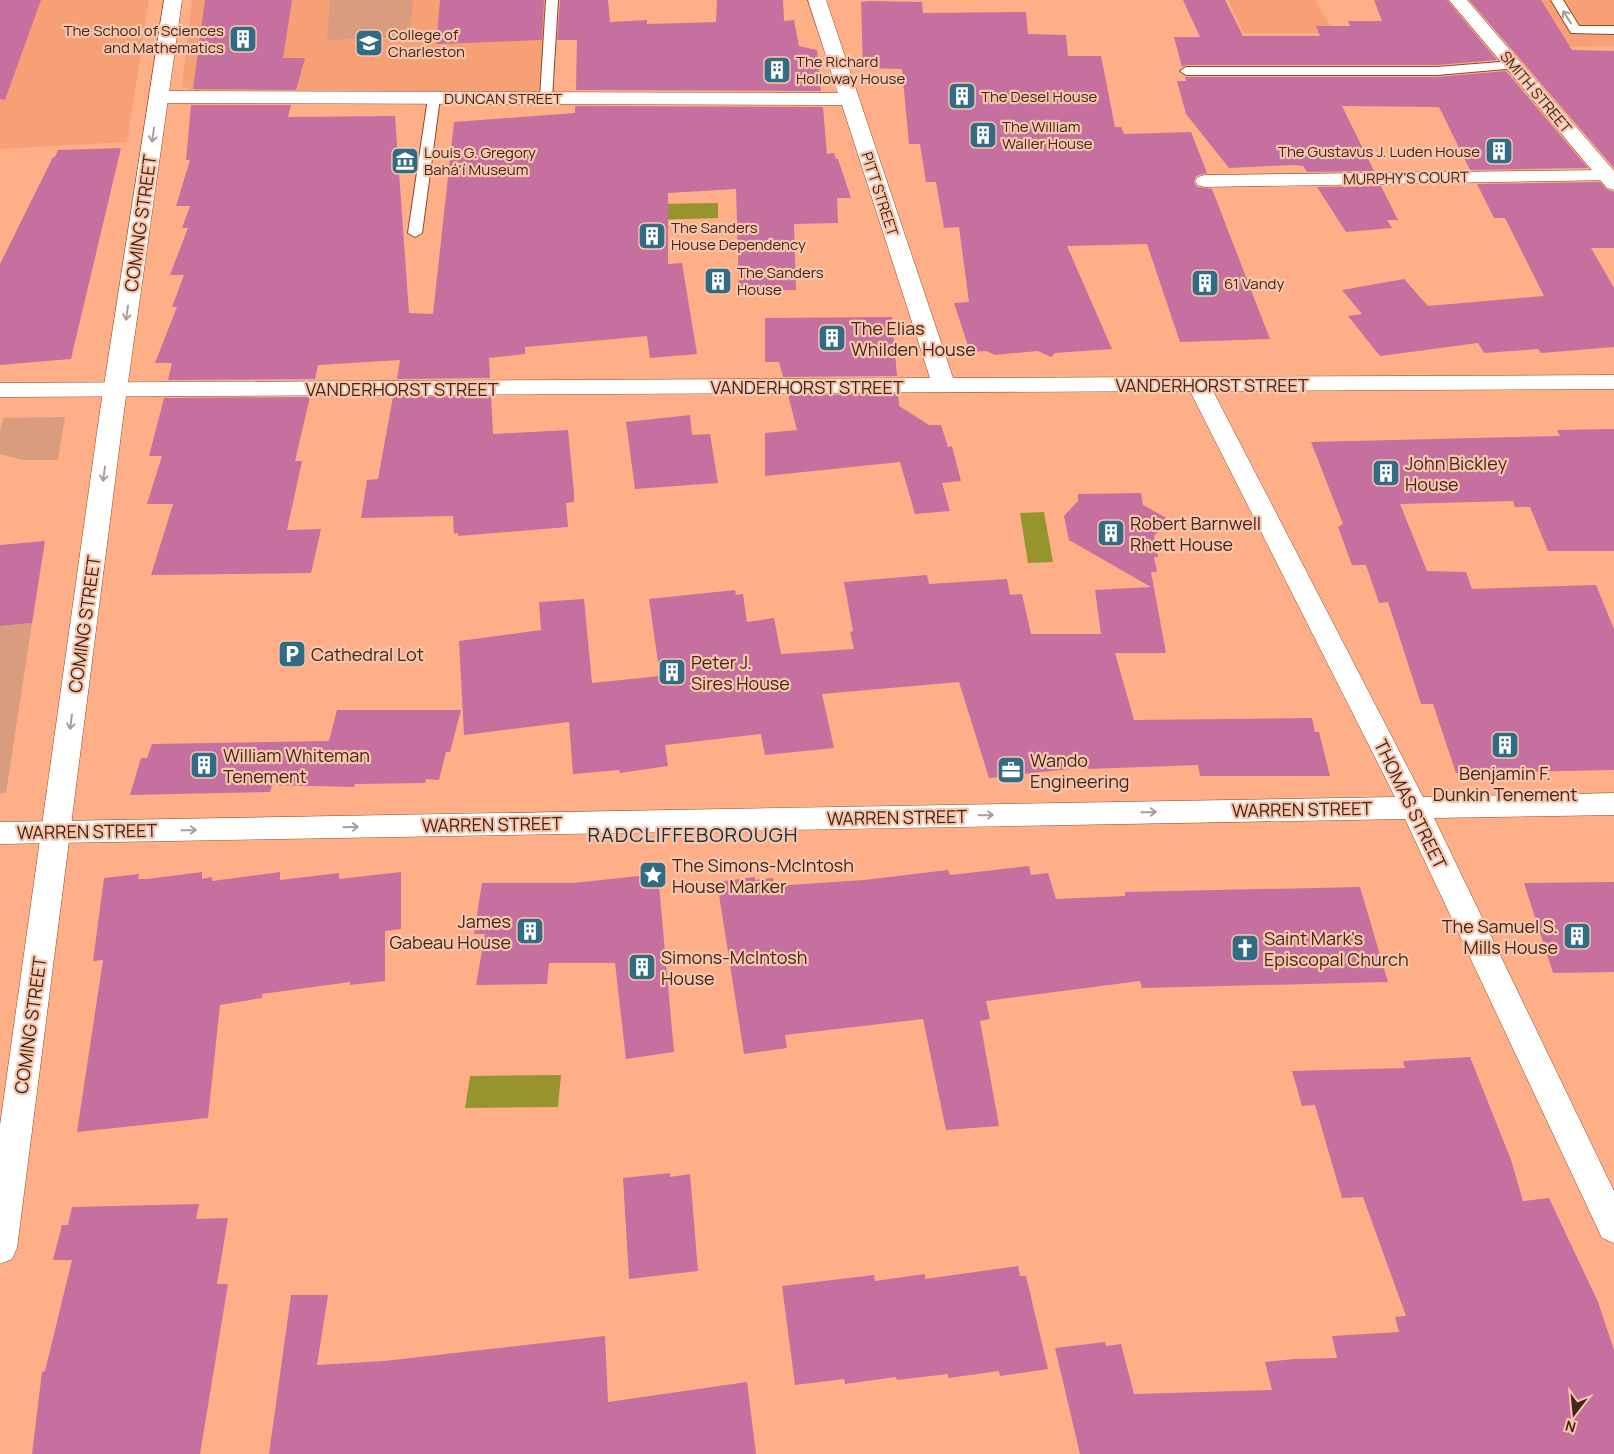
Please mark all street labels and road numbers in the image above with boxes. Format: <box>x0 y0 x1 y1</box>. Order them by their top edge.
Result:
street label: SMITH STREET <box>1495 46 1577 138</box>
street label: DUNCAN STREET <box>444 88 562 109</box>
street label: PITT STREET <box>856 149 904 239</box>
street label: COMING STREET <box>118 153 162 293</box>
street label: MURPHY'S COURT <box>1343 166 1469 190</box>
street label: VANDERHORST STREET <box>1115 373 1309 397</box>
street label: VANDERHORST STREET <box>710 375 904 399</box>
street label: VANDERHORST STREET <box>305 377 499 401</box>
street label: COMING STREET <box>62 554 106 694</box>
street label: THOMAS STREET <box>1369 735 1453 873</box>
street label: WARREN STREET <box>1232 796 1373 822</box>
street label: WARREN STREET <box>827 804 968 830</box>
street label: WARREN STREET <box>422 811 563 837</box>
street label: WARREN STREET <box>17 818 158 844</box>
street label: COMING STREET <box>8 955 52 1095</box>

